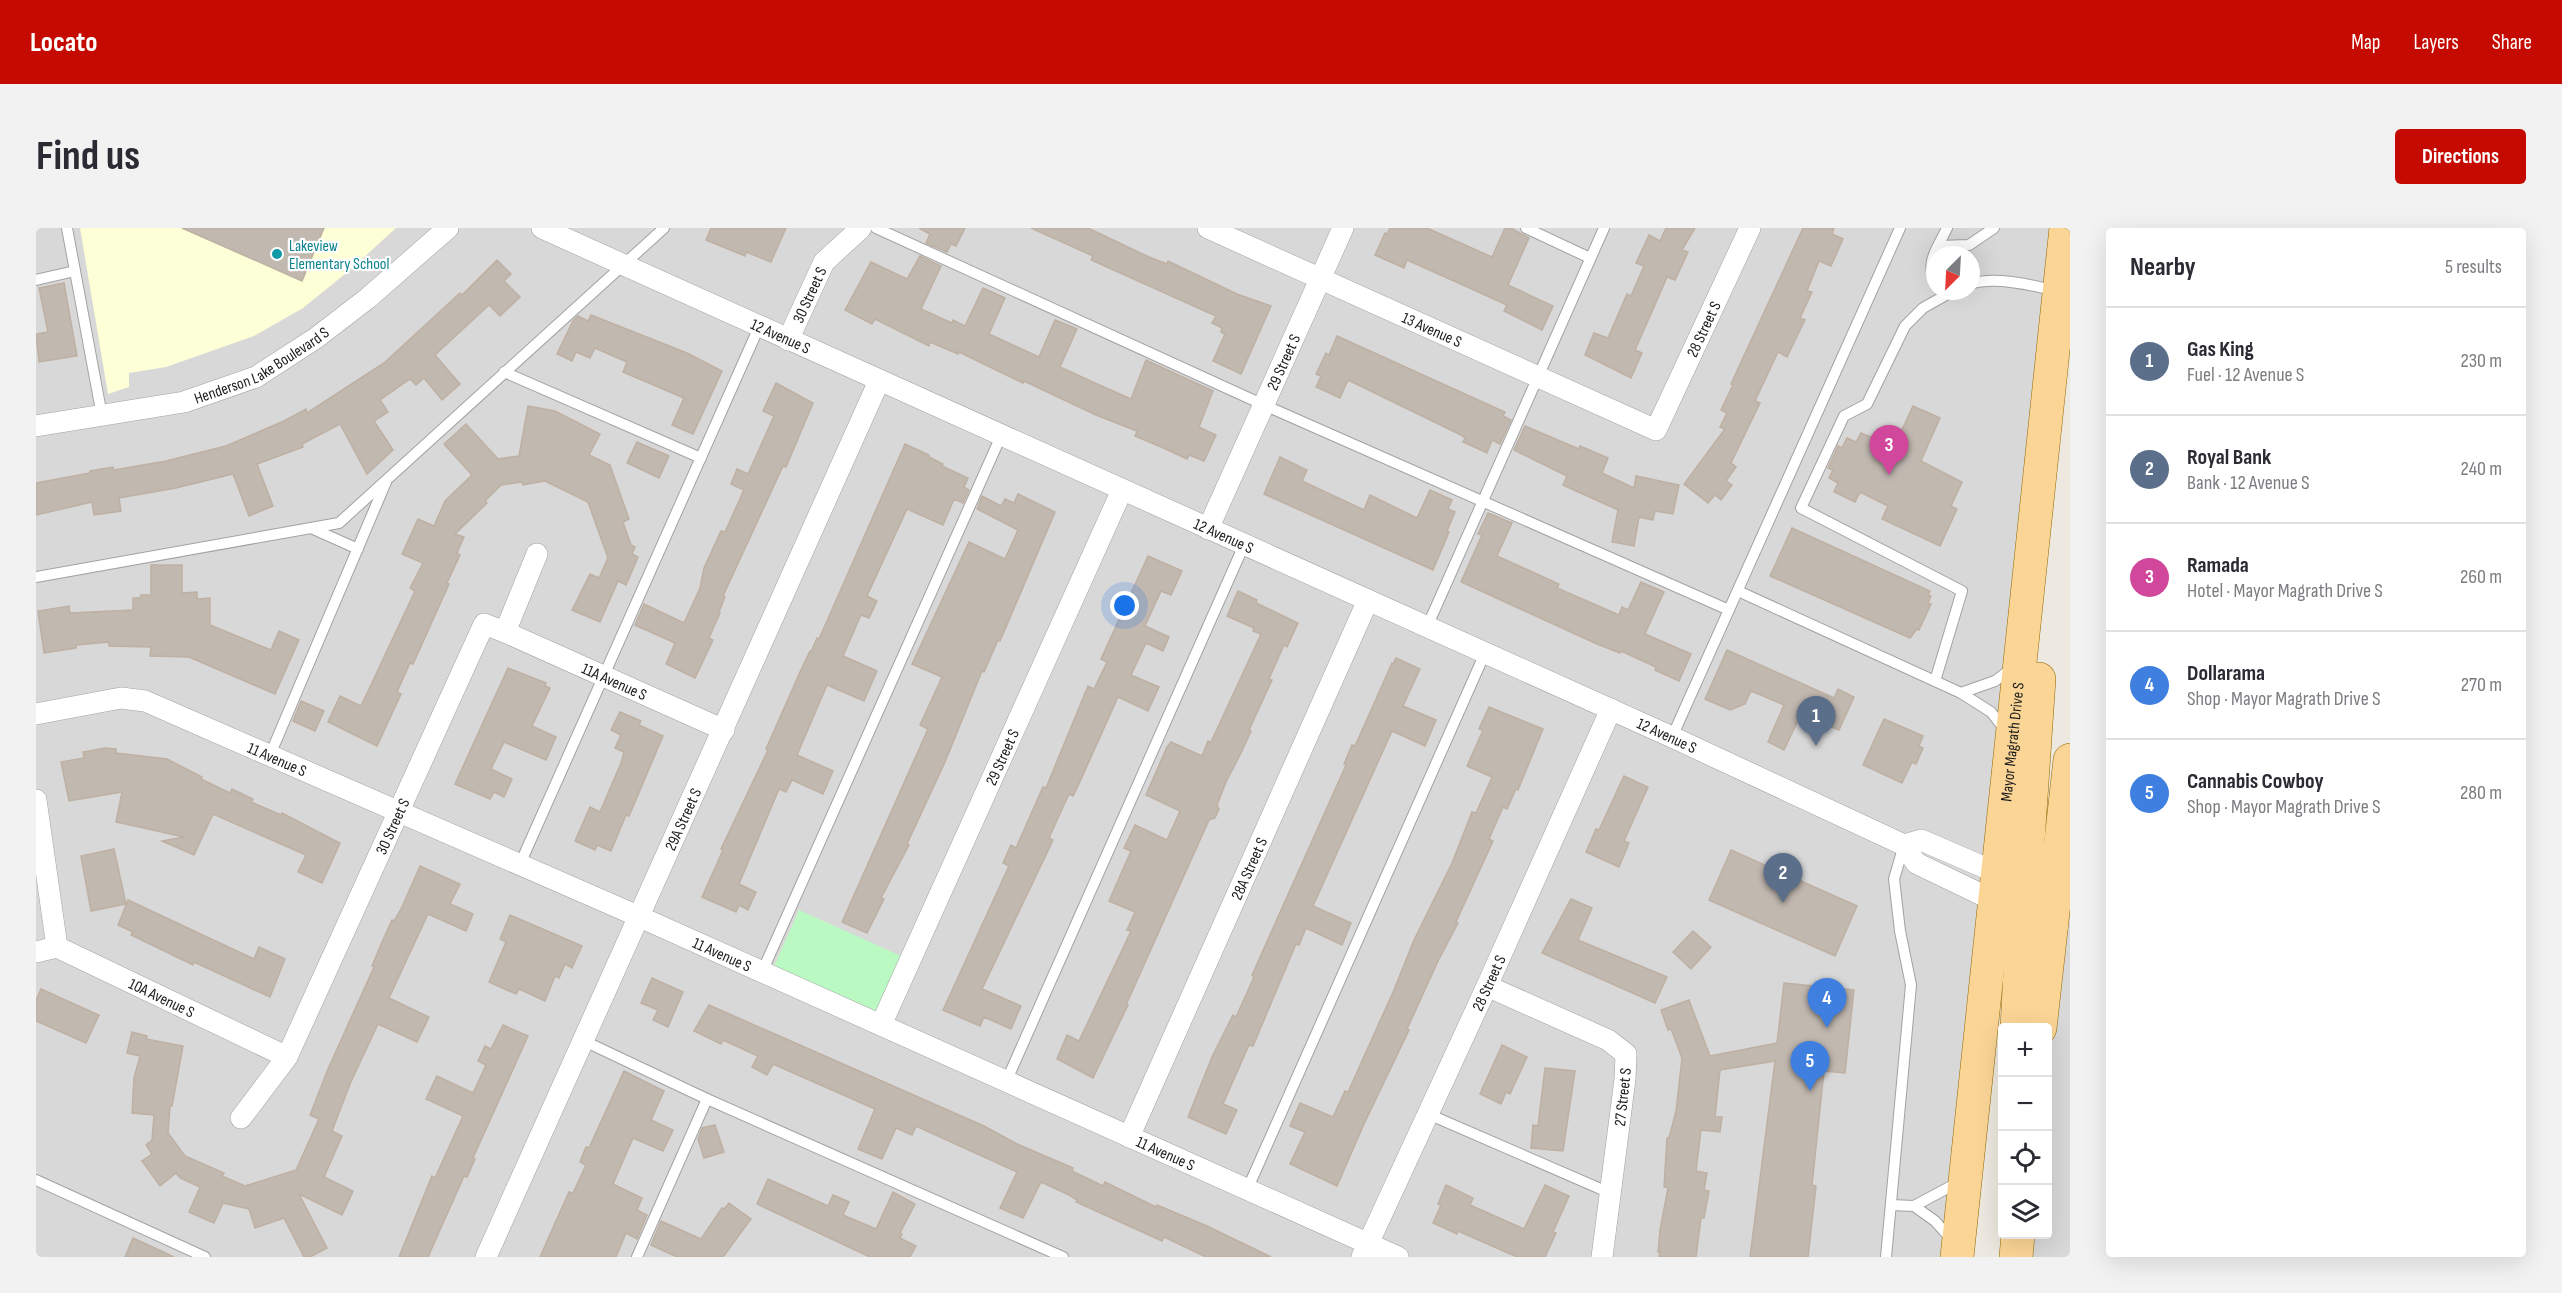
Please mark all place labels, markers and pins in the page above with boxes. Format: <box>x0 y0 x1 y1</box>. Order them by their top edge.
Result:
place label: Lakeview Elementary School <box>289 237 389 274</box>
marker: Lakeview Elementary School <box>270 247 284 261</box>
pin: 3 <box>1870 426 1908 475</box>
pin: 1 <box>1796 696 1836 746</box>
pin: 2 <box>1764 854 1802 903</box>
pin: 4 <box>1808 978 1846 1028</box>
pin: 5 <box>1790 1042 1830 1091</box>

